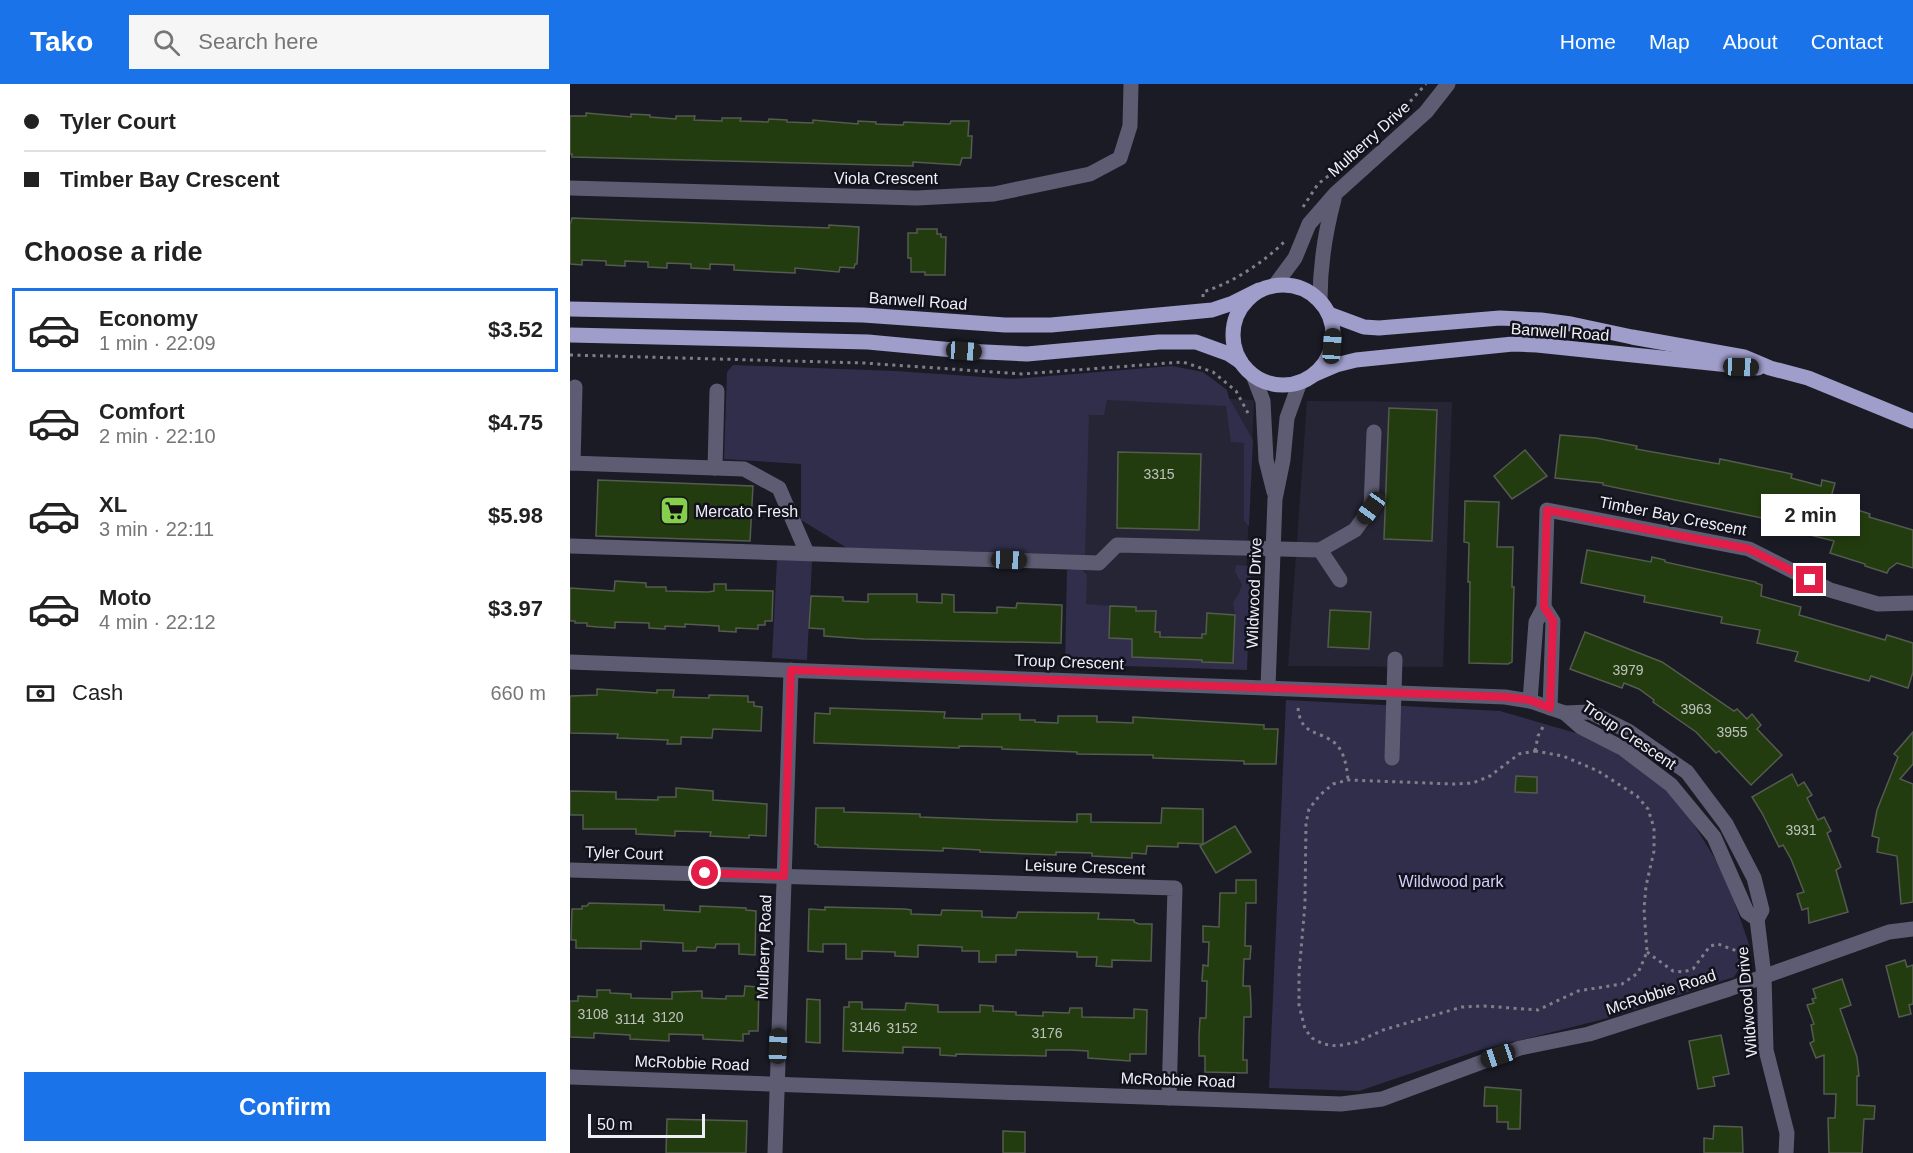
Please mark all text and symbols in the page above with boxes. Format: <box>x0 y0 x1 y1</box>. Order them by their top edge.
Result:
search box <box>129 15 549 69</box>
text: Tako <box>30 26 93 57</box>
icon: search <box>150 26 183 59</box>
text: Search here <box>198 29 318 54</box>
text: Home <box>1560 30 1616 53</box>
text: Map <box>1649 30 1690 53</box>
text: About <box>1723 30 1778 53</box>
text: Contact <box>1811 30 1883 53</box>
street label: Mulberry Drive <box>1325 98 1413 180</box>
text: Tyler Court <box>60 109 176 134</box>
text: Timber Bay Crescent <box>60 167 280 192</box>
street label: Viola Crescent <box>834 170 938 187</box>
text: Choose a ride <box>24 237 203 267</box>
street label: Banwell Road <box>868 289 968 313</box>
icon: car <box>27 303 81 357</box>
text: Economy <box>99 306 198 331</box>
text: $3.52 <box>488 317 543 342</box>
street label: Banwell Road <box>1510 320 1610 344</box>
car <box>1322 327 1342 365</box>
text: 1 min · 22:09 <box>99 332 216 354</box>
car <box>945 341 983 361</box>
car <box>1723 357 1759 377</box>
icon: car <box>27 396 81 450</box>
text: Comfort <box>99 399 185 424</box>
text: $4.75 <box>488 410 543 435</box>
text: 2 min · 22:10 <box>99 425 216 447</box>
house number: 3315 <box>1143 466 1175 482</box>
car <box>1353 488 1389 528</box>
icon: car <box>27 489 81 543</box>
text: XL <box>99 492 127 517</box>
street label: Timber Bay Crescent <box>1598 493 1749 539</box>
callout: 2 min <box>1760 493 1860 535</box>
supermarket icon: Mercato Fresh <box>658 495 690 527</box>
text: $5.98 <box>488 503 543 528</box>
place label: Mercato Fresh <box>695 503 798 520</box>
text: 2 min <box>1784 504 1837 526</box>
text: 3 min · 22:11 <box>99 518 214 540</box>
street label: Wildwood Drive <box>1244 537 1264 649</box>
car <box>991 550 1027 570</box>
route end <box>1796 566 1823 593</box>
icon: car <box>27 582 81 636</box>
text: Moto <box>99 585 152 610</box>
text: $3.97 <box>488 596 543 621</box>
text: 4 min · 22:12 <box>99 611 216 633</box>
street label: Troup Crescent <box>1014 652 1125 672</box>
house number: 3979 <box>1612 662 1644 678</box>
icon: cash <box>24 677 57 710</box>
text: Cash <box>72 680 123 705</box>
text: 660 m <box>490 682 546 704</box>
street label: Troup Crescent <box>1579 697 1680 773</box>
house number: 3963 <box>1680 701 1712 717</box>
house number: 3955 <box>1716 724 1748 740</box>
house number: 3931 <box>1785 822 1817 838</box>
street label: Tyler Court <box>585 843 664 863</box>
street label: Leisure Crescent <box>1024 856 1146 878</box>
route start <box>691 859 718 886</box>
park label: Wildwood park <box>1399 873 1504 890</box>
street label: Mulberry Road <box>754 894 774 1000</box>
street label: Wildwood Drive <box>1734 946 1760 1058</box>
street label: McRobbie Road <box>1604 966 1718 1018</box>
house number: 3108 <box>577 1006 609 1022</box>
house number: 3120 <box>652 1009 684 1025</box>
house number: 3114 <box>615 1011 645 1027</box>
house number: 3146 <box>849 1019 881 1035</box>
house number: 3152 <box>886 1020 918 1036</box>
house number: 3176 <box>1031 1025 1063 1041</box>
car <box>768 1028 788 1064</box>
car <box>1478 1042 1518 1070</box>
street label: McRobbie Road <box>634 1053 750 1073</box>
street label: McRobbie Road <box>1120 1070 1236 1090</box>
button: Confirm <box>24 1072 546 1141</box>
scale bar <box>588 1111 705 1138</box>
text: 50 m <box>597 1116 633 1133</box>

